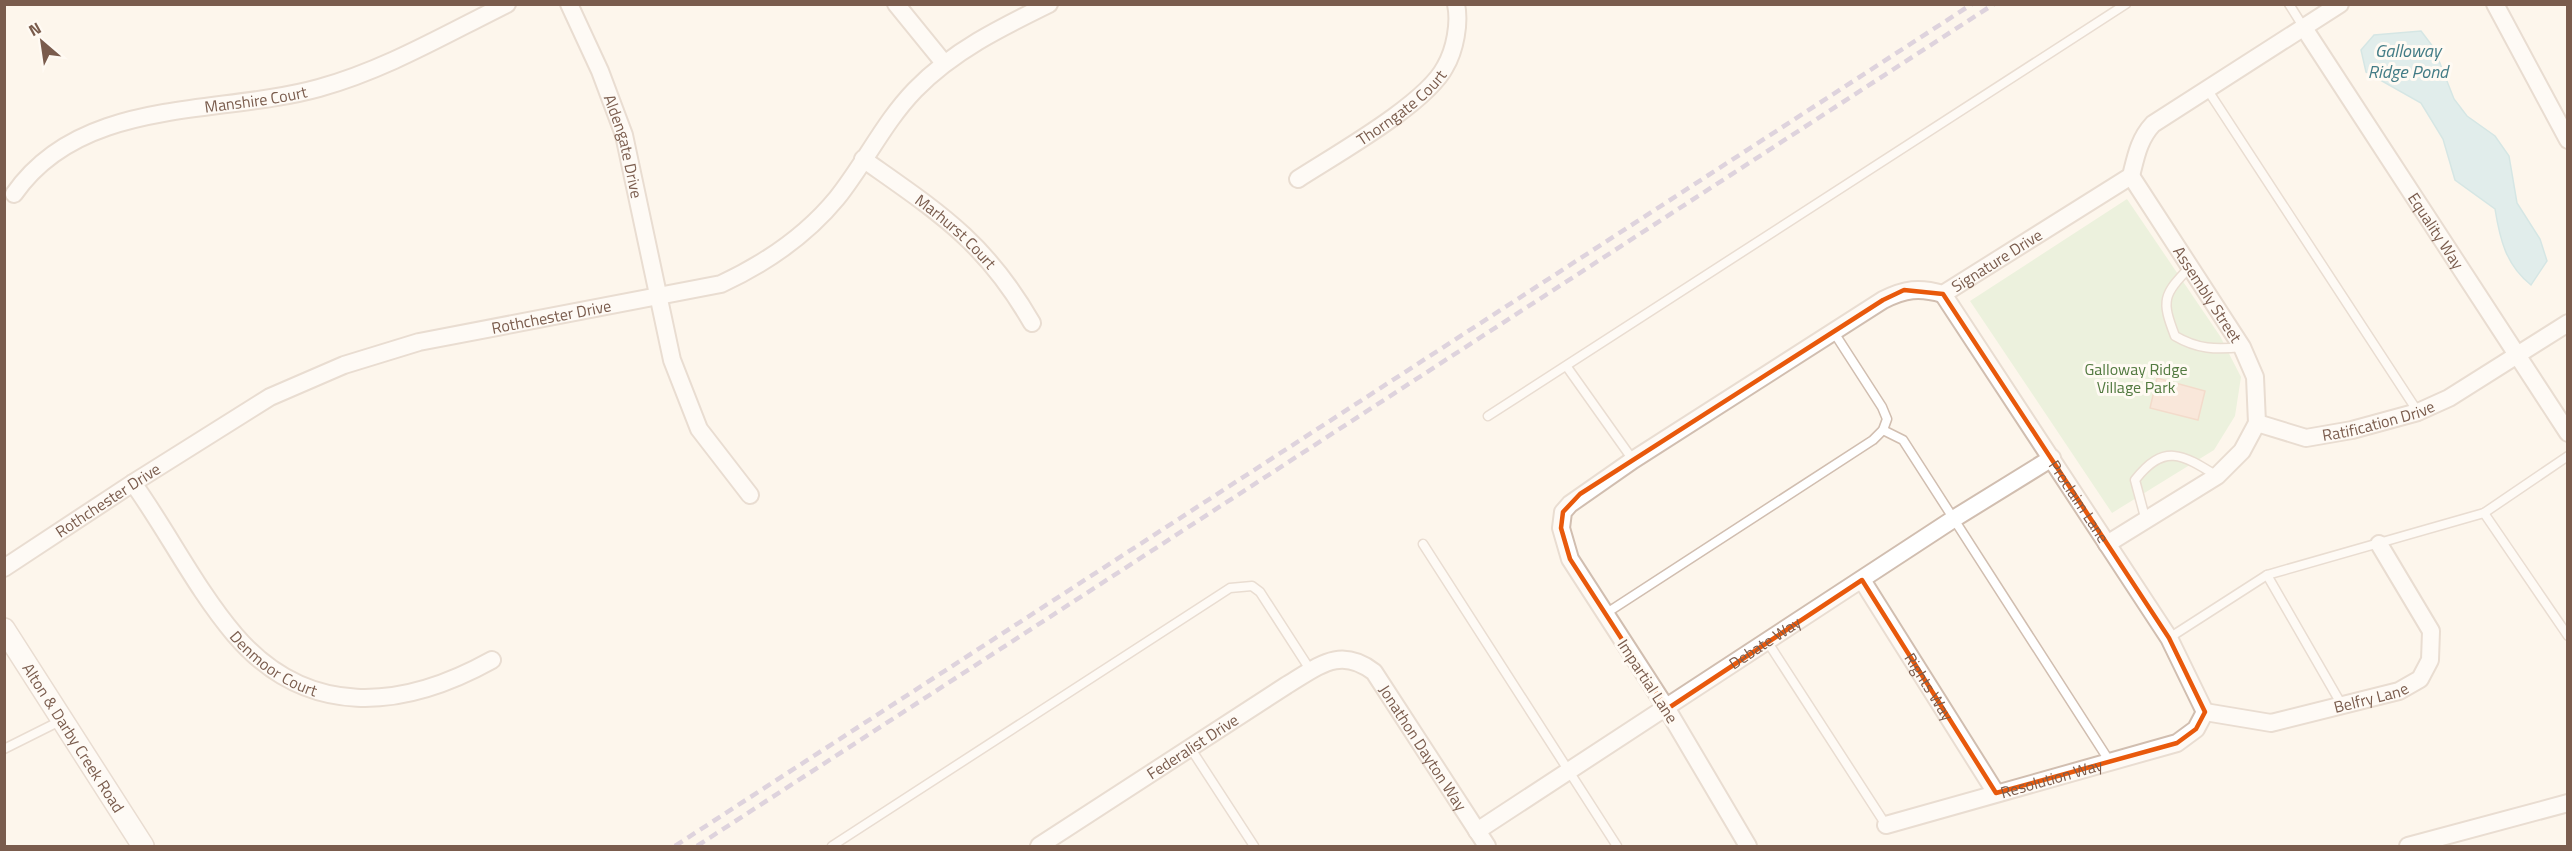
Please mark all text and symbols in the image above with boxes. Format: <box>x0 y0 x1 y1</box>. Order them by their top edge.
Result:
north arrow <box>12 12 72 72</box>
text: N <box>24 16 45 42</box>
water label: Galloway Ridge Pond <box>2368 37 2450 85</box>
street label: Thorngate Court <box>1352 64 1452 151</box>
street label: Manshire Court <box>203 79 310 119</box>
street label: Aldengate Drive <box>598 91 649 200</box>
street label: Marhurst Court <box>910 188 1003 274</box>
street label: Equality Way <box>2402 188 2470 274</box>
street label: Signature Drive <box>1947 223 2047 298</box>
street label: Assembly Street <box>2168 241 2248 348</box>
street label: Rothchester Drive <box>489 293 613 340</box>
park label: Galloway Ridge Village Park <box>2084 357 2188 399</box>
street label: Ratification Drive <box>2320 394 2438 447</box>
street label: Proclaim Lane <box>2043 455 2115 548</box>
street label: Rothchester Drive <box>50 457 165 543</box>
street label: Debate Way <box>1724 610 1806 675</box>
street label: Denmoor Court <box>224 625 321 702</box>
street label: Impartial Lane <box>1612 634 1684 728</box>
street label: Rights Way <box>1899 648 1960 726</box>
street label: Alton & Darby Creek Road <box>17 658 130 817</box>
street label: Belfry Lane <box>2331 676 2413 719</box>
street label: Jonathon Dayton Way <box>1373 680 1473 816</box>
street label: Federalist Drive <box>1142 708 1243 785</box>
street label: Resolution Way <box>1998 752 2106 804</box>

